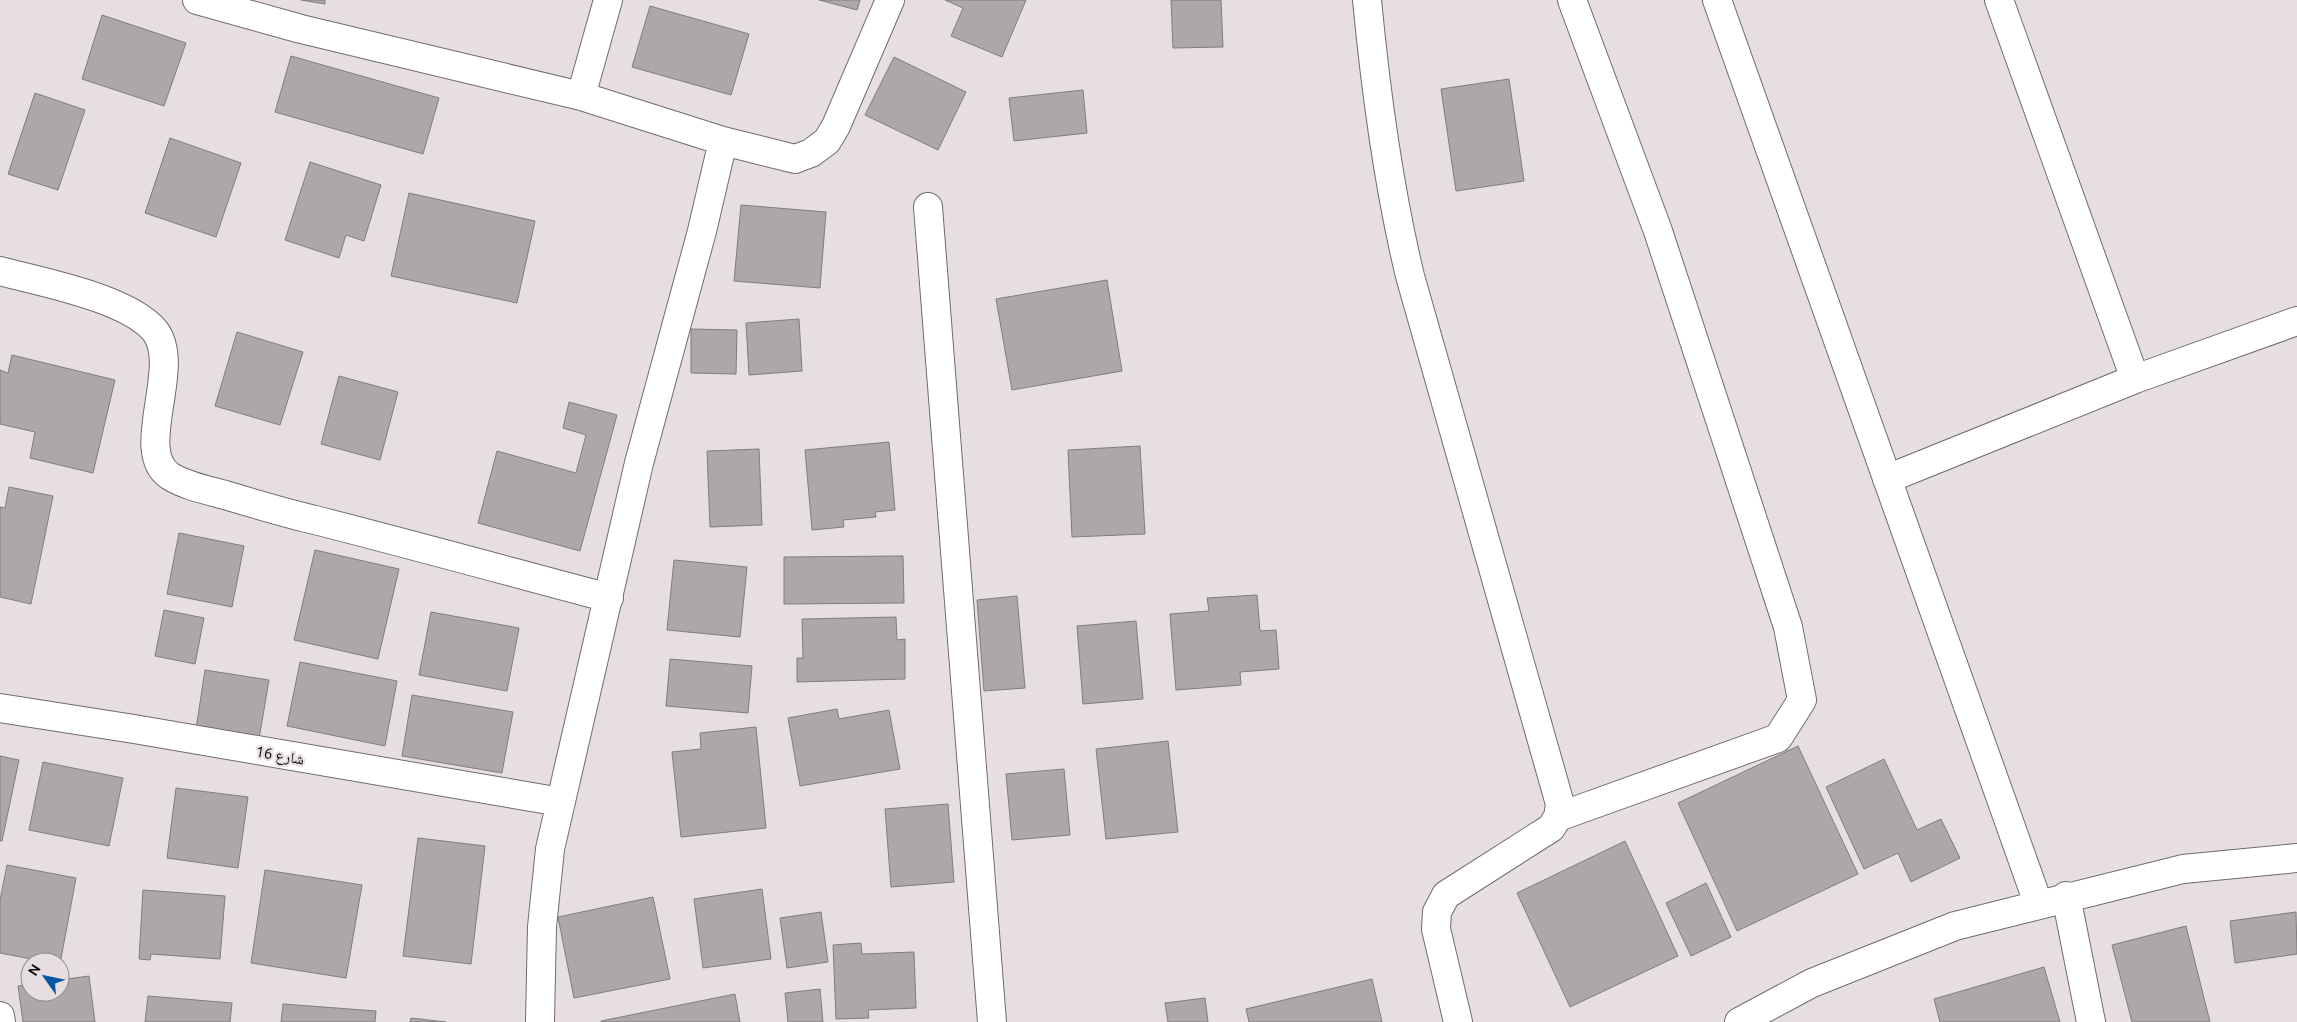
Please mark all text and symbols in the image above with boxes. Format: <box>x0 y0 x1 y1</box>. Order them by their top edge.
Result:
street label: شارع 16 <box>254 742 306 770</box>
north arrow <box>20 952 70 1002</box>
text: N <box>25 961 44 979</box>

